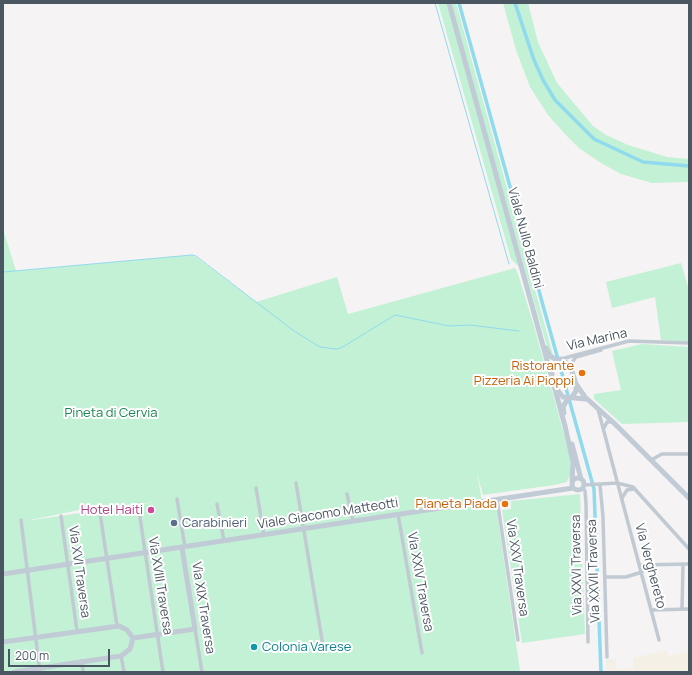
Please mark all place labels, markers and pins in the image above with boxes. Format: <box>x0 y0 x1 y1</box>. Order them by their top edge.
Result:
place label: Ristorante Pizzeria Ai Pioppi <box>474 358 574 389</box>
marker: Ristorante Pizzeria Ai Pioppi <box>577 368 587 378</box>
place label: Pianeta Piada <box>416 496 497 512</box>
marker: Pianeta Piada <box>500 499 510 509</box>
place label: Hotel Haiti <box>81 502 143 518</box>
marker: Hotel Haiti <box>146 505 156 515</box>
place label: Carabinieri <box>182 515 247 531</box>
marker: Carabinieri <box>169 518 179 528</box>
place label: Colonia Varese <box>262 639 351 655</box>
marker: Colonia Varese <box>249 642 259 652</box>

